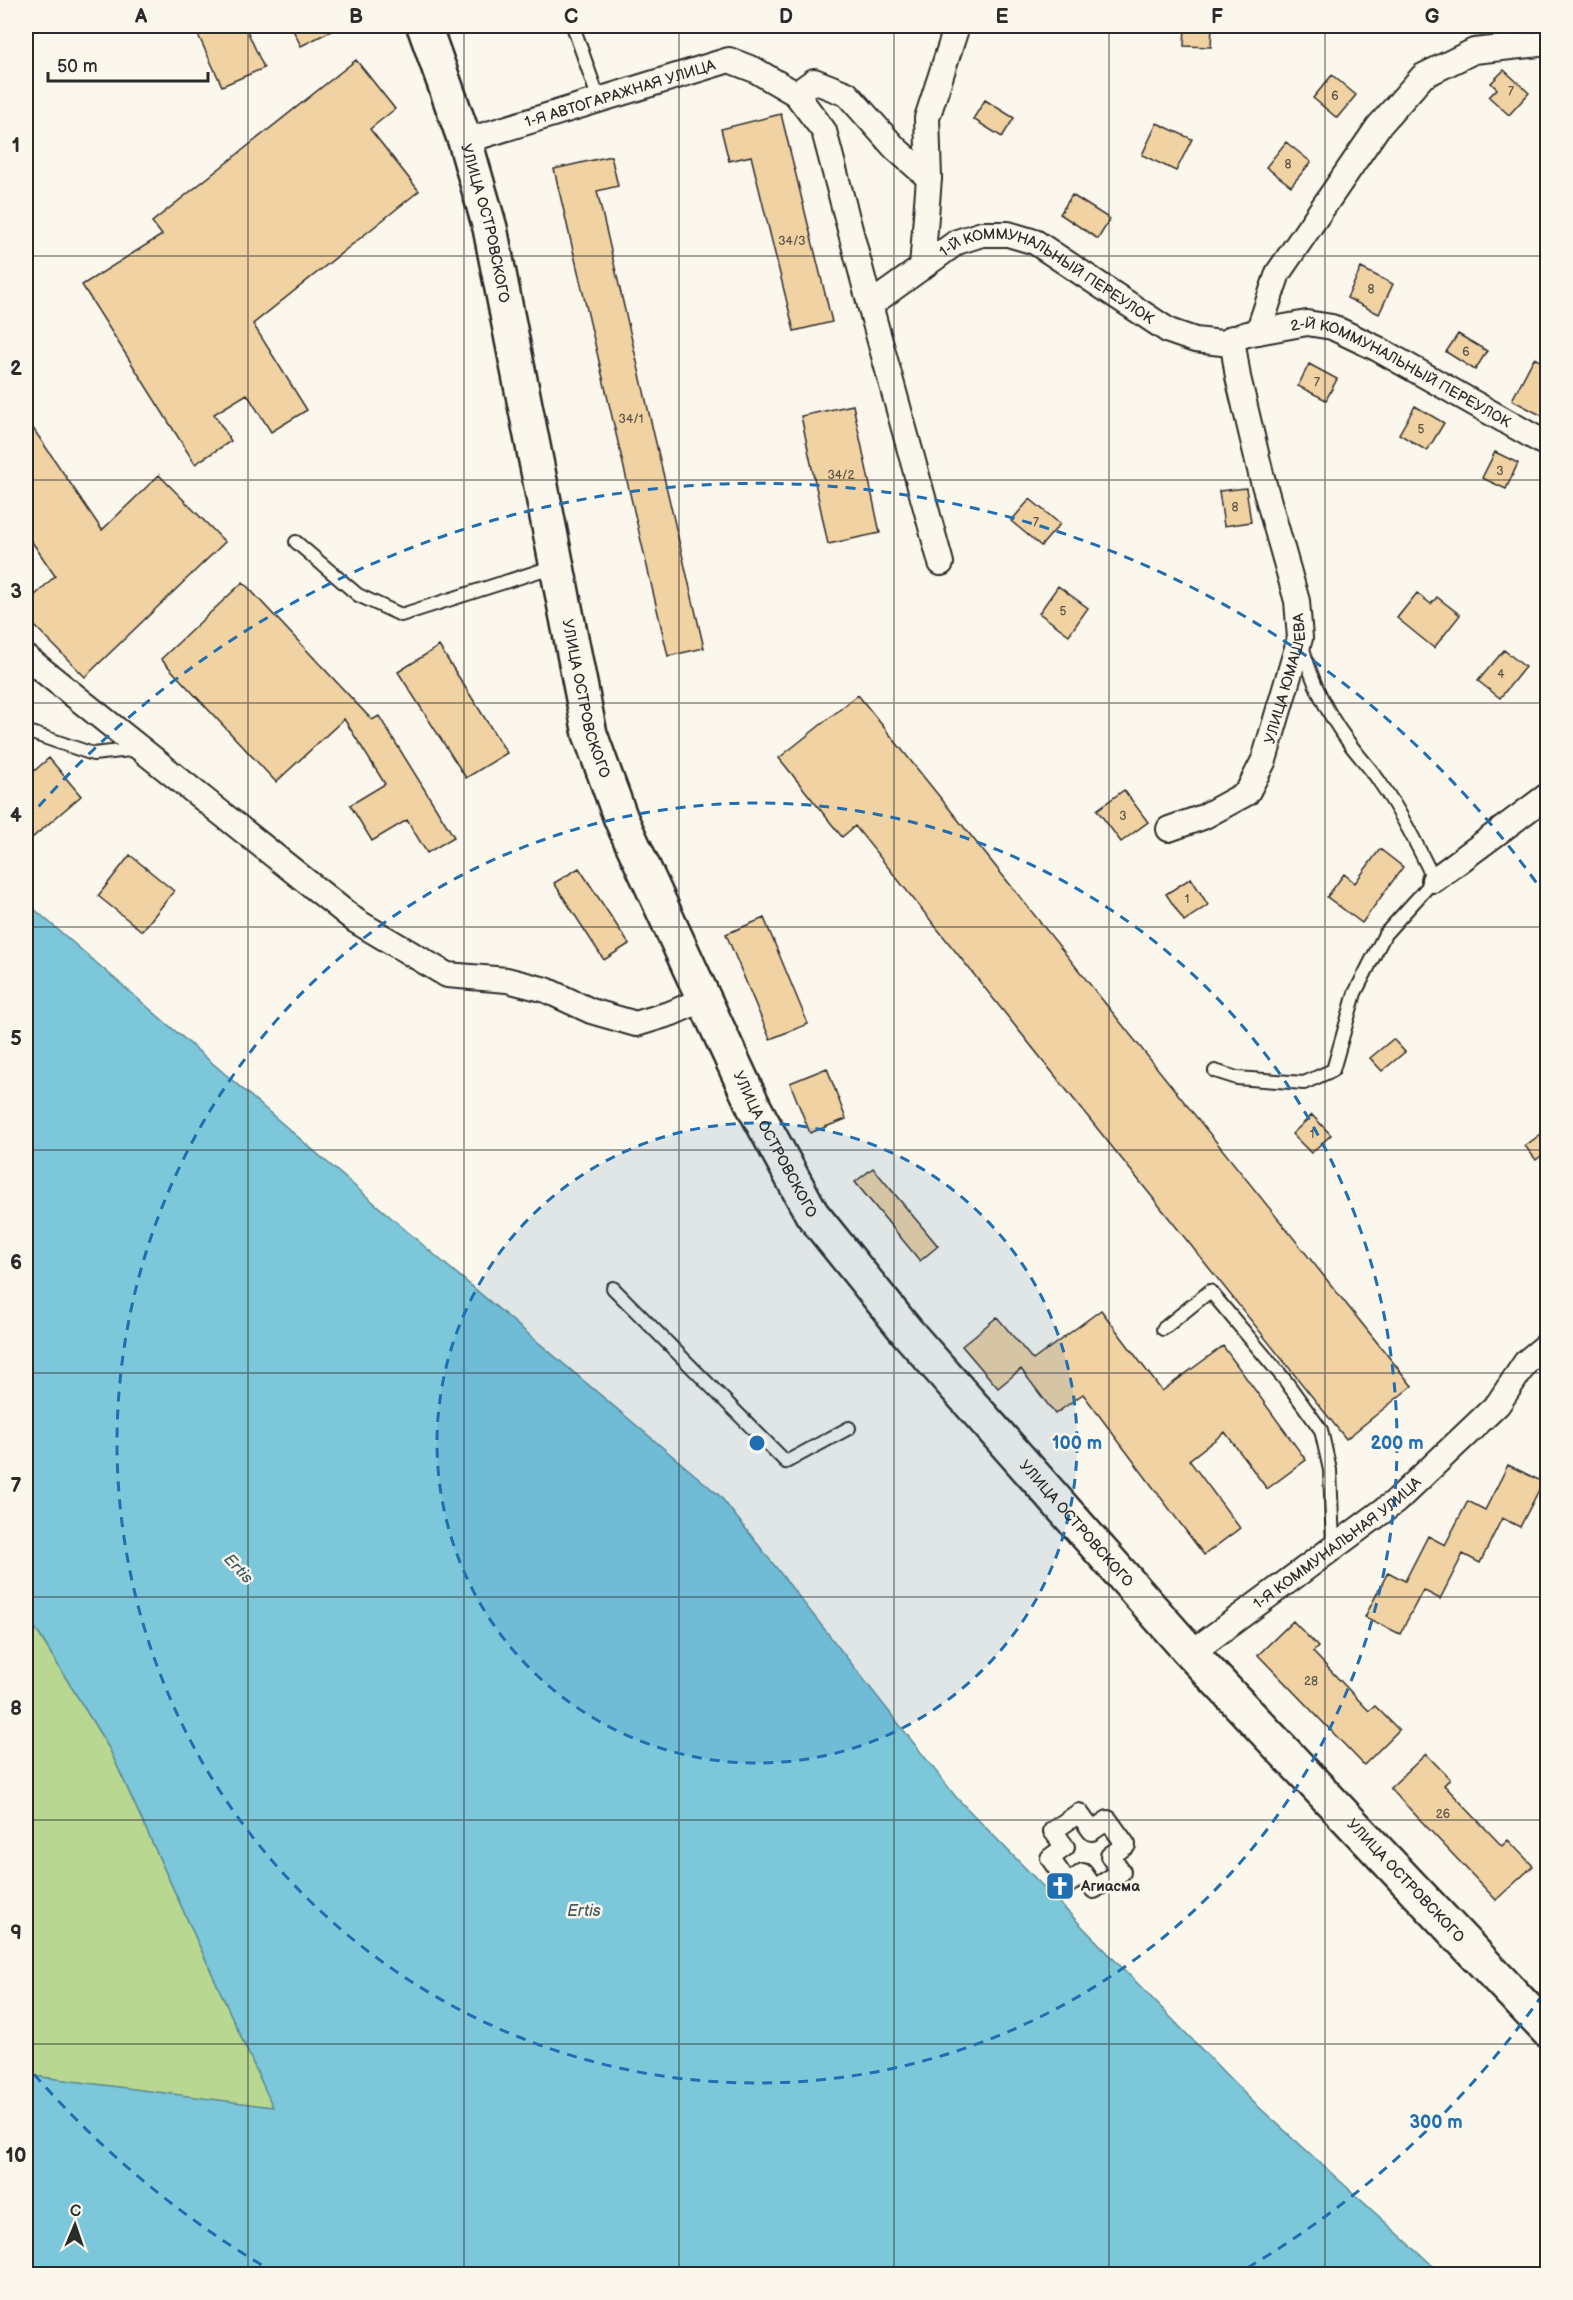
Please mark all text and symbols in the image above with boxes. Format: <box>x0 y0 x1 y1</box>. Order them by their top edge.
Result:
text: A <box>134 5 148 29</box>
text: B <box>349 5 363 29</box>
text: C <box>564 5 578 29</box>
text: D <box>779 5 793 29</box>
text: E <box>996 5 1009 29</box>
text: F <box>1211 5 1223 29</box>
text: G <box>1425 5 1440 29</box>
scale bar <box>48 45 208 83</box>
street label: 1-Я АВТОГАРАЖНАЯ УЛИЦА <box>522 55 718 132</box>
text: 50 m <box>57 56 98 77</box>
house number: 7 <box>1508 84 1514 99</box>
house number: 6 <box>1331 89 1339 104</box>
text: 1 <box>12 134 20 158</box>
street label: УЛИЦА ОСТРОВСКОГО <box>457 142 514 305</box>
house number: 8 <box>1285 157 1292 172</box>
street label: 1-Й КОММУНАЛЬНЫЙ ПЕРЕУЛОК <box>936 225 1158 328</box>
house number: 34/3 <box>778 234 806 249</box>
house number: 8 <box>1368 282 1375 297</box>
street label: 2-Й КОММУНАЛЬНЫЙ ПЕРЕУЛОК <box>1289 313 1515 432</box>
house number: 6 <box>1462 345 1470 360</box>
text: 2 <box>10 357 22 381</box>
house number: 7 <box>1314 375 1320 390</box>
house number: 34/1 <box>619 412 643 427</box>
house number: 5 <box>1418 422 1425 437</box>
house number: 3 <box>1496 464 1504 479</box>
house number: 34/2 <box>827 468 855 483</box>
house number: 8 <box>1232 500 1239 515</box>
house number: 7 <box>1033 515 1039 530</box>
text: 3 <box>10 580 22 604</box>
house number: 5 <box>1060 604 1067 619</box>
street label: УЛИЦА ЮМАШЕВА <box>1260 612 1310 746</box>
street label: УЛИЦА ОСТРОВСКОГО <box>558 617 615 781</box>
house number: 4 <box>1497 667 1505 682</box>
text: 4 <box>10 804 22 828</box>
house number: 3 <box>1119 809 1127 824</box>
house number: 1 <box>1185 892 1189 907</box>
text: 5 <box>10 1027 22 1051</box>
street label: УЛИЦА ОСТРОВСКОГО <box>729 1068 822 1221</box>
house number: 1 <box>1310 1127 1314 1142</box>
text: 6 <box>10 1251 22 1275</box>
centre of rings <box>747 1433 767 1453</box>
text: 100 m <box>1052 1433 1102 1454</box>
text: 200 m <box>1370 1433 1424 1454</box>
street label: УЛИЦА ОСТРОВСКОГО <box>1015 1456 1138 1591</box>
street label: 1-Я КОММУНАЛЬНАЯ УЛИЦА <box>1249 1472 1426 1613</box>
text: 7 <box>10 1474 22 1498</box>
water label: Ertis <box>220 1550 256 1588</box>
house number: 28 <box>1304 1674 1318 1689</box>
text: 8 <box>10 1697 22 1721</box>
house number: 26 <box>1436 1807 1450 1822</box>
street label: УЛИЦА ОСТРОВСКОГО <box>1343 1815 1469 1947</box>
church icon: Агиасма <box>1044 1870 1076 1902</box>
place label: Агиасма <box>1080 1877 1140 1896</box>
water label: Ertis <box>567 1902 601 1921</box>
text: 9 <box>10 1921 22 1945</box>
text: 300 m <box>1409 2112 1463 2133</box>
text: 10 <box>6 2144 26 2168</box>
north arrow <box>45 2195 105 2255</box>
text: С <box>70 2202 81 2221</box>

